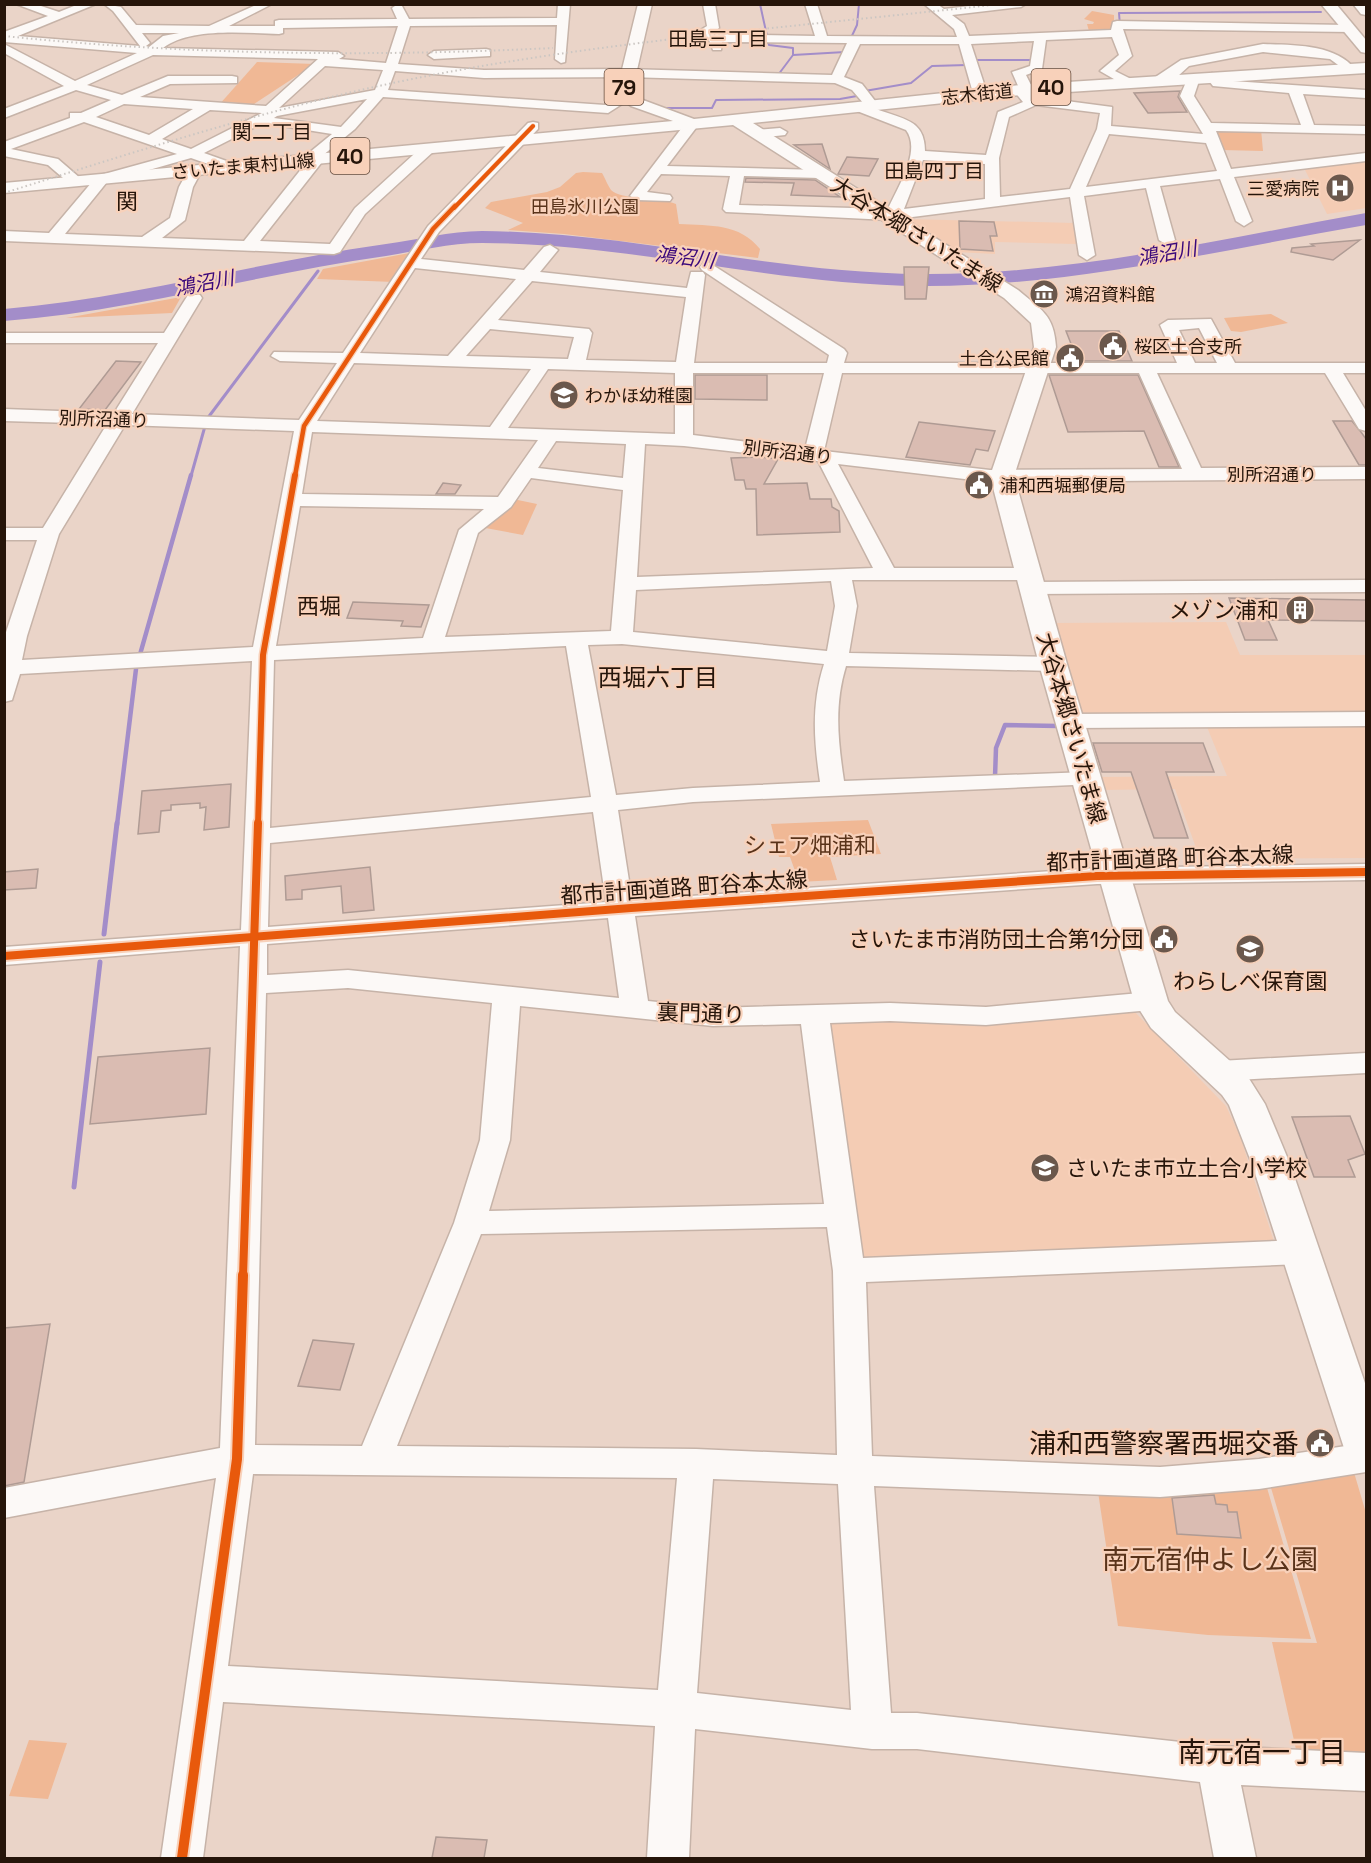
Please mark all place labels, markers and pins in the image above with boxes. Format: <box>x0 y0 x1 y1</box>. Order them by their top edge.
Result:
hospital icon: 三愛病院 <box>1324 172 1356 204</box>
place label: 三愛病院 <box>1247 177 1319 200</box>
museum icon: 鴻沼資料館 <box>1028 278 1060 310</box>
place label: 鴻沼資料館 <box>1065 283 1155 306</box>
public building icon: 桜区土合支所 <box>1097 330 1129 362</box>
place label: 桜区土合支所 <box>1134 335 1242 358</box>
public building icon: 土合公民館 <box>1054 342 1086 374</box>
place label: 土合公民館 <box>959 347 1049 370</box>
school or university icon: わかほ幼稚園 <box>548 379 580 411</box>
place label: わかほ幼稚園 <box>585 384 693 407</box>
public building icon: 浦和西堀郵便局 <box>963 469 995 501</box>
place label: 浦和西堀郵便局 <box>1000 474 1126 497</box>
building icon: メゾン浦和 <box>1284 594 1316 626</box>
place label: メゾン浦和 <box>1169 596 1279 624</box>
public building icon: さいたま市消防団土合第1分団 <box>1148 923 1180 955</box>
place label: さいたま市消防団土合第1分団 <box>848 925 1143 953</box>
school or university icon: わらしべ保育園 <box>1234 933 1266 965</box>
place label: わらしべ保育園 <box>1173 967 1327 995</box>
school or university icon: さいたま市立土合小学校 <box>1029 1152 1061 1184</box>
place label: さいたま市立土合小学校 <box>1066 1154 1307 1182</box>
place label: 浦和西警察署西堀交番 <box>1029 1426 1299 1461</box>
public building icon: 浦和西警察署西堀交番 <box>1304 1427 1336 1459</box>

